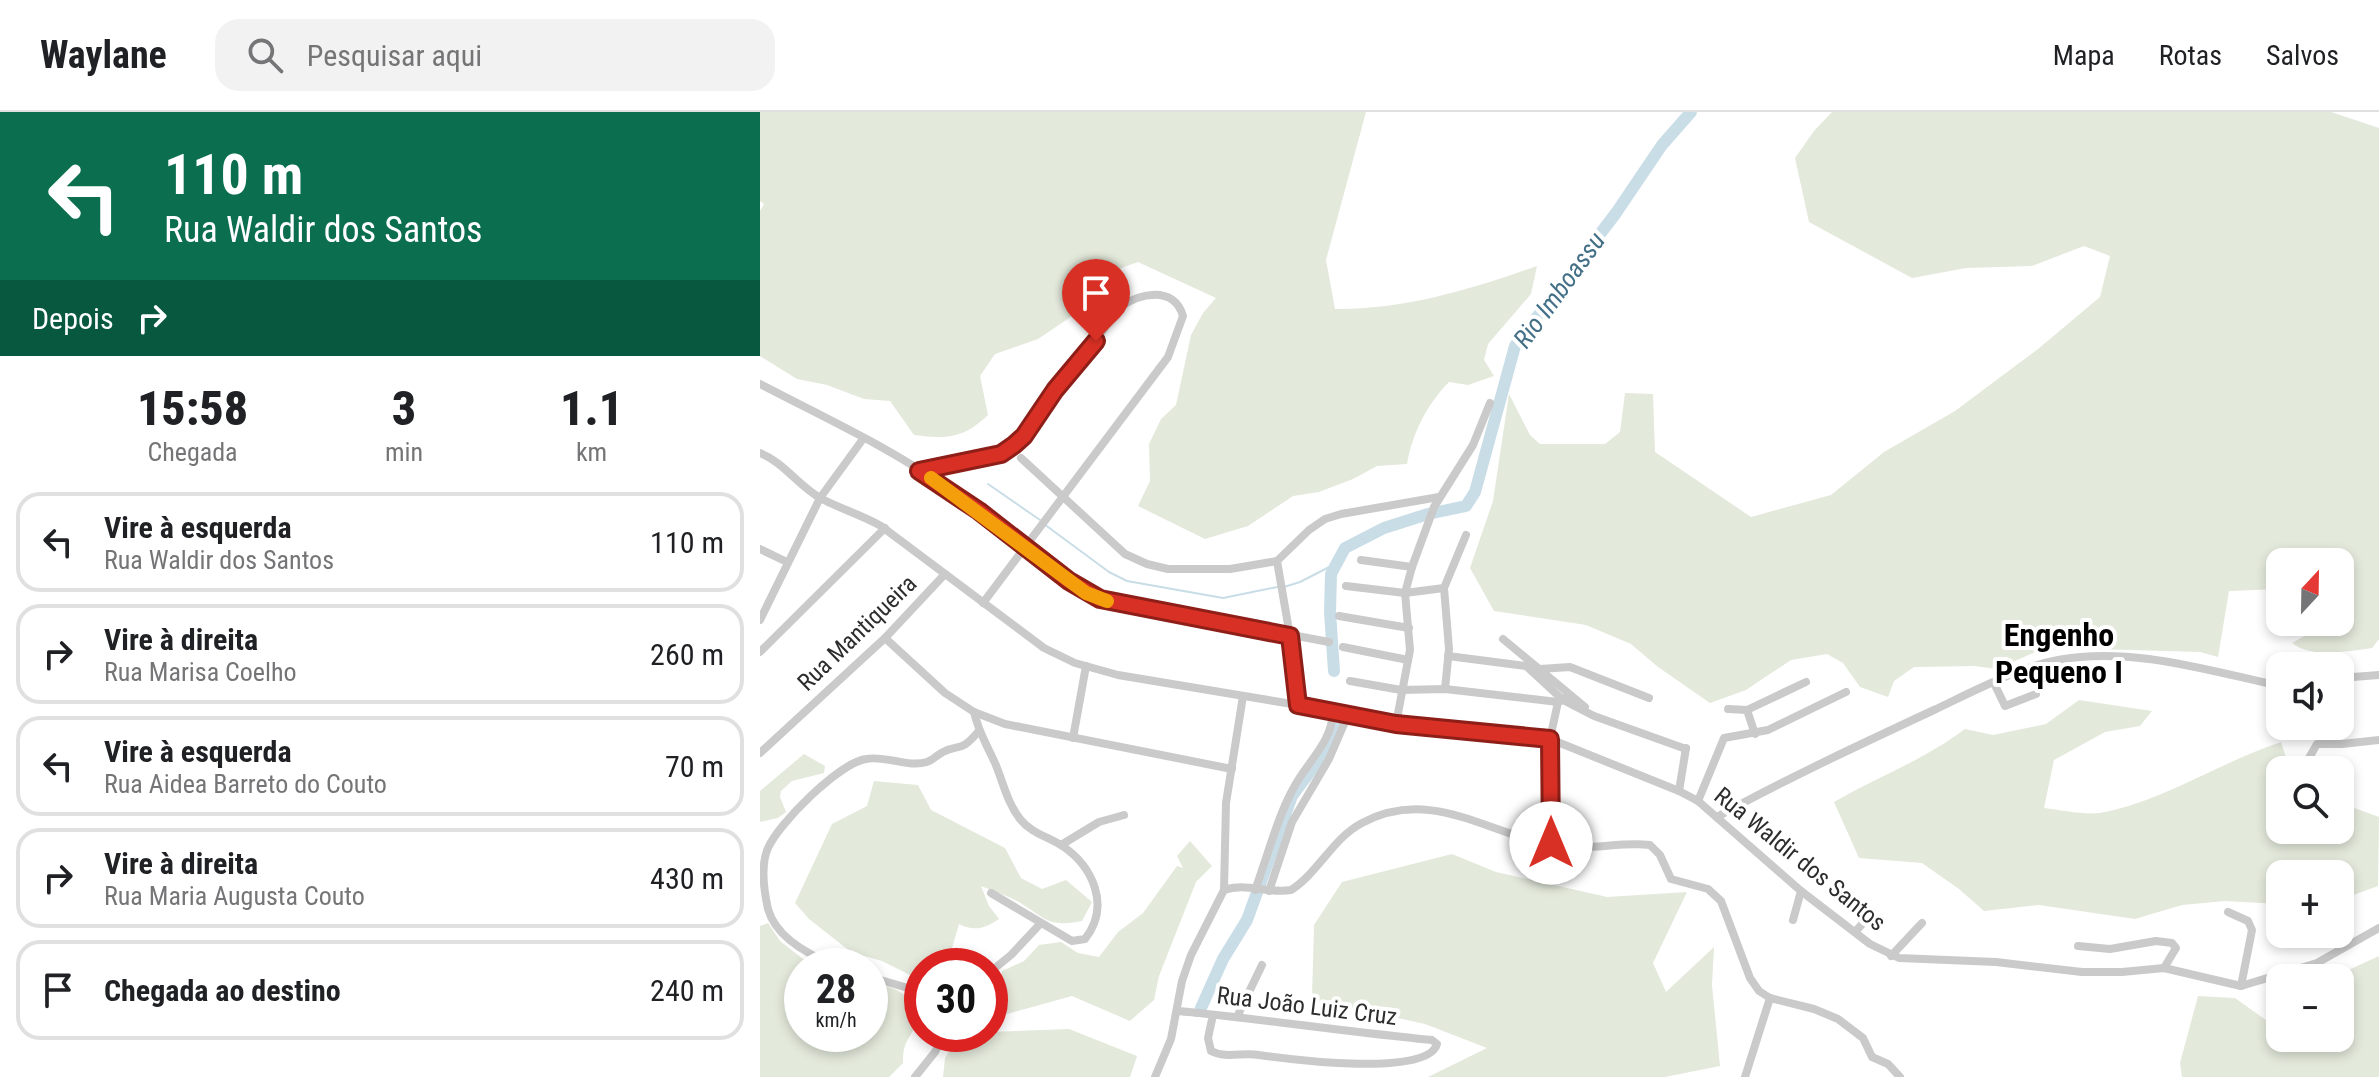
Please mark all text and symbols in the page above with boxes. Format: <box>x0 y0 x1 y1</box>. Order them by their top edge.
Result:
search box <box>215 19 775 91</box>
text: Waylane <box>40 33 167 77</box>
icon: search <box>243 33 287 77</box>
text: Pesquisar aqui <box>307 38 482 73</box>
text: Mapa <box>2053 39 2115 72</box>
text: Rotas <box>2159 39 2222 72</box>
text: Salvos <box>2266 39 2339 72</box>
text: 110 m <box>164 142 303 208</box>
icon: left <box>32 144 136 248</box>
text: Rua Waldir dos Santos <box>164 209 482 251</box>
water label: Rio Imboassu <box>1507 226 1611 354</box>
pin <box>1062 259 1130 341</box>
icon: arrive <box>1074 271 1118 315</box>
icon: right <box>130 296 174 340</box>
text: Depois <box>32 301 114 336</box>
text: 15:58 <box>137 380 248 437</box>
text: 3 <box>392 380 416 437</box>
text: 1.1 <box>560 380 623 437</box>
text: Chegada <box>147 437 238 467</box>
text: min <box>385 437 423 467</box>
text: km <box>576 437 607 467</box>
text: Vire à esquerda <box>104 510 292 545</box>
icon: left <box>36 520 80 564</box>
text: 110 m <box>650 525 724 560</box>
text: Rua Waldir dos Santos <box>104 545 334 575</box>
north arrow <box>2266 548 2354 636</box>
map controls <box>2266 548 2354 1052</box>
street label: Rua Mantiqueira <box>792 569 922 697</box>
district label: Engenho Pequeno I <box>1995 616 2123 691</box>
text: Vire à direita <box>104 622 258 657</box>
icon: right <box>36 632 80 676</box>
text: 260 m <box>650 637 724 672</box>
button: sound <box>2266 652 2354 740</box>
text: Rua Marisa Coelho <box>104 657 297 687</box>
text: Vire à esquerda <box>104 734 292 769</box>
icon: left <box>36 744 80 788</box>
text: 70 m <box>665 749 724 784</box>
button: search <box>2266 756 2354 844</box>
text: Rua Aidea Barreto do Couto <box>104 769 387 799</box>
street label: Rua Waldir dos Santos <box>1709 781 1891 937</box>
position arrow <box>1509 801 1593 885</box>
text: Vire à direita <box>104 846 258 881</box>
icon: right <box>36 856 80 900</box>
button: + <box>2266 860 2354 948</box>
text: 430 m <box>650 861 724 896</box>
text: Rua Maria Augusta Couto <box>104 881 365 911</box>
speed limit sign: 30 <box>904 948 1008 1052</box>
button: − <box>2266 964 2354 1052</box>
text: 28 <box>816 966 856 1013</box>
icon: arrive <box>36 968 80 1012</box>
text: Chegada ao destino <box>104 973 341 1008</box>
text: 240 m <box>650 973 724 1008</box>
street label: Rua João Luiz Cruz <box>1215 981 1399 1031</box>
text: km/h <box>815 1008 857 1032</box>

